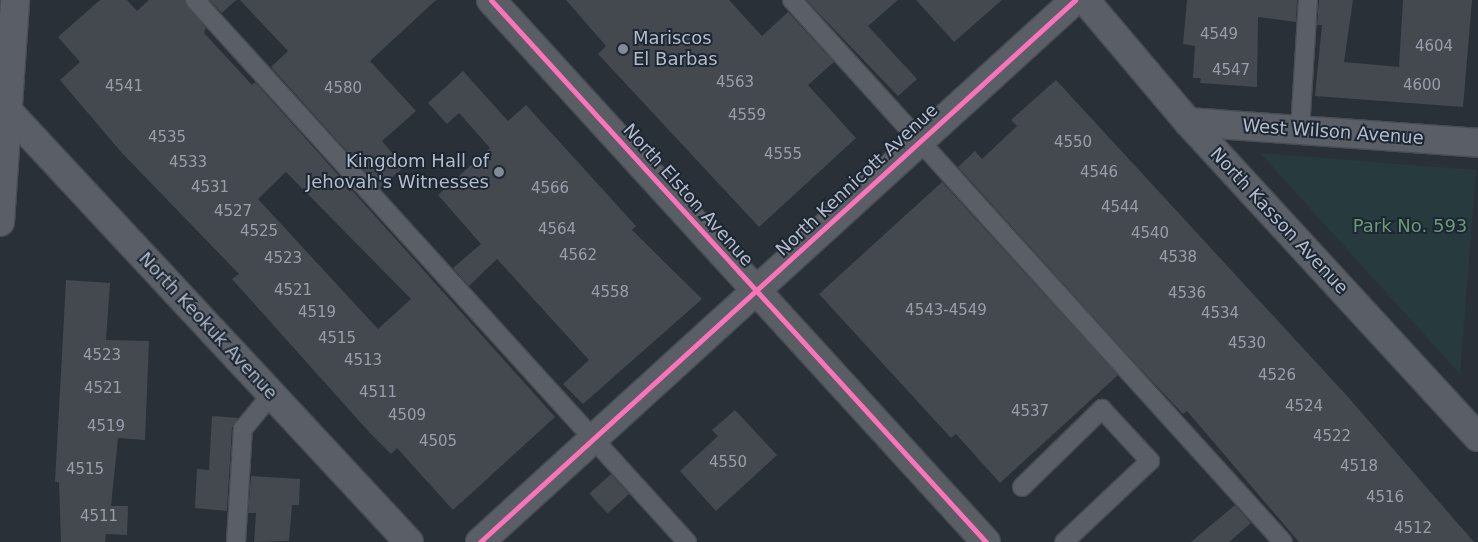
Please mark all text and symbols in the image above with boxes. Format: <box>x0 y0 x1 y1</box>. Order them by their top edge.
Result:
house number: 4549 <box>1200 26 1238 44</box>
place label: Mariscos El Barbas <box>633 28 718 70</box>
house number: 4604 <box>1415 38 1453 56</box>
marker: Mariscos El Barbas <box>617 43 629 55</box>
house number: 4547 <box>1212 62 1250 80</box>
house number: 4563 <box>716 74 754 92</box>
house number: 4600 <box>1403 77 1441 95</box>
house number: 4541 <box>105 78 143 96</box>
house number: 4580 <box>324 80 362 98</box>
street label: North Kennicott Avenue <box>772 99 942 261</box>
house number: 4559 <box>728 107 766 125</box>
street label: West Wilson Avenue <box>1242 115 1424 149</box>
street label: North Elston Avenue <box>618 119 758 271</box>
house number: 4535 <box>148 129 186 147</box>
house number: 4550 <box>1054 134 1092 152</box>
street label: North Kasson Avenue <box>1206 143 1352 299</box>
house number: 4555 <box>764 146 802 164</box>
place label: Kingdom Hall of Jehovah's Witnesses <box>306 151 489 193</box>
house number: 4533 <box>169 154 207 172</box>
house number: 4546 <box>1080 164 1118 182</box>
marker: Kingdom Hall of Jehovah's Witnesses <box>493 166 505 178</box>
house number: 4531 <box>191 179 229 197</box>
house number: 4566 <box>531 180 569 198</box>
house number: 4544 <box>1101 199 1139 217</box>
house number: 4527 <box>214 203 252 221</box>
park label: Park No. 593 <box>1353 215 1467 237</box>
house number: 4564 <box>538 221 576 239</box>
house number: 4525 <box>240 223 278 241</box>
house number: 4540 <box>1131 225 1169 243</box>
house number: 4562 <box>559 247 597 265</box>
street label: North Keokuk Avenue <box>134 248 282 404</box>
house number: 4538 <box>1159 249 1197 267</box>
house number: 4523 <box>264 250 302 268</box>
house number: 4521 <box>274 282 312 300</box>
house number: 4558 <box>591 284 629 302</box>
house number: 4536 <box>1168 285 1206 303</box>
house number: 4543-4549 <box>905 302 987 320</box>
house number: 4519 <box>298 304 336 322</box>
house number: 4534 <box>1201 305 1239 323</box>
house number: 4515 <box>318 330 356 348</box>
house number: 4530 <box>1228 335 1266 353</box>
house number: 4523 <box>83 347 121 365</box>
house number: 4513 <box>344 352 382 370</box>
house number: 4526 <box>1258 367 1296 385</box>
house number: 4521 <box>84 380 122 398</box>
house number: 4511 <box>359 384 397 402</box>
house number: 4524 <box>1285 398 1323 416</box>
house number: 4537 <box>1011 403 1049 421</box>
house number: 4509 <box>388 407 426 425</box>
house number: 4519 <box>87 418 125 436</box>
house number: 4522 <box>1313 428 1351 446</box>
house number: 4505 <box>419 433 457 451</box>
house number: 4550 <box>709 454 747 472</box>
house number: 4518 <box>1340 458 1378 476</box>
house number: 4515 <box>66 461 104 479</box>
house number: 4516 <box>1366 489 1404 507</box>
house number: 4511 <box>80 508 118 526</box>
house number: 4512 <box>1394 520 1432 538</box>

